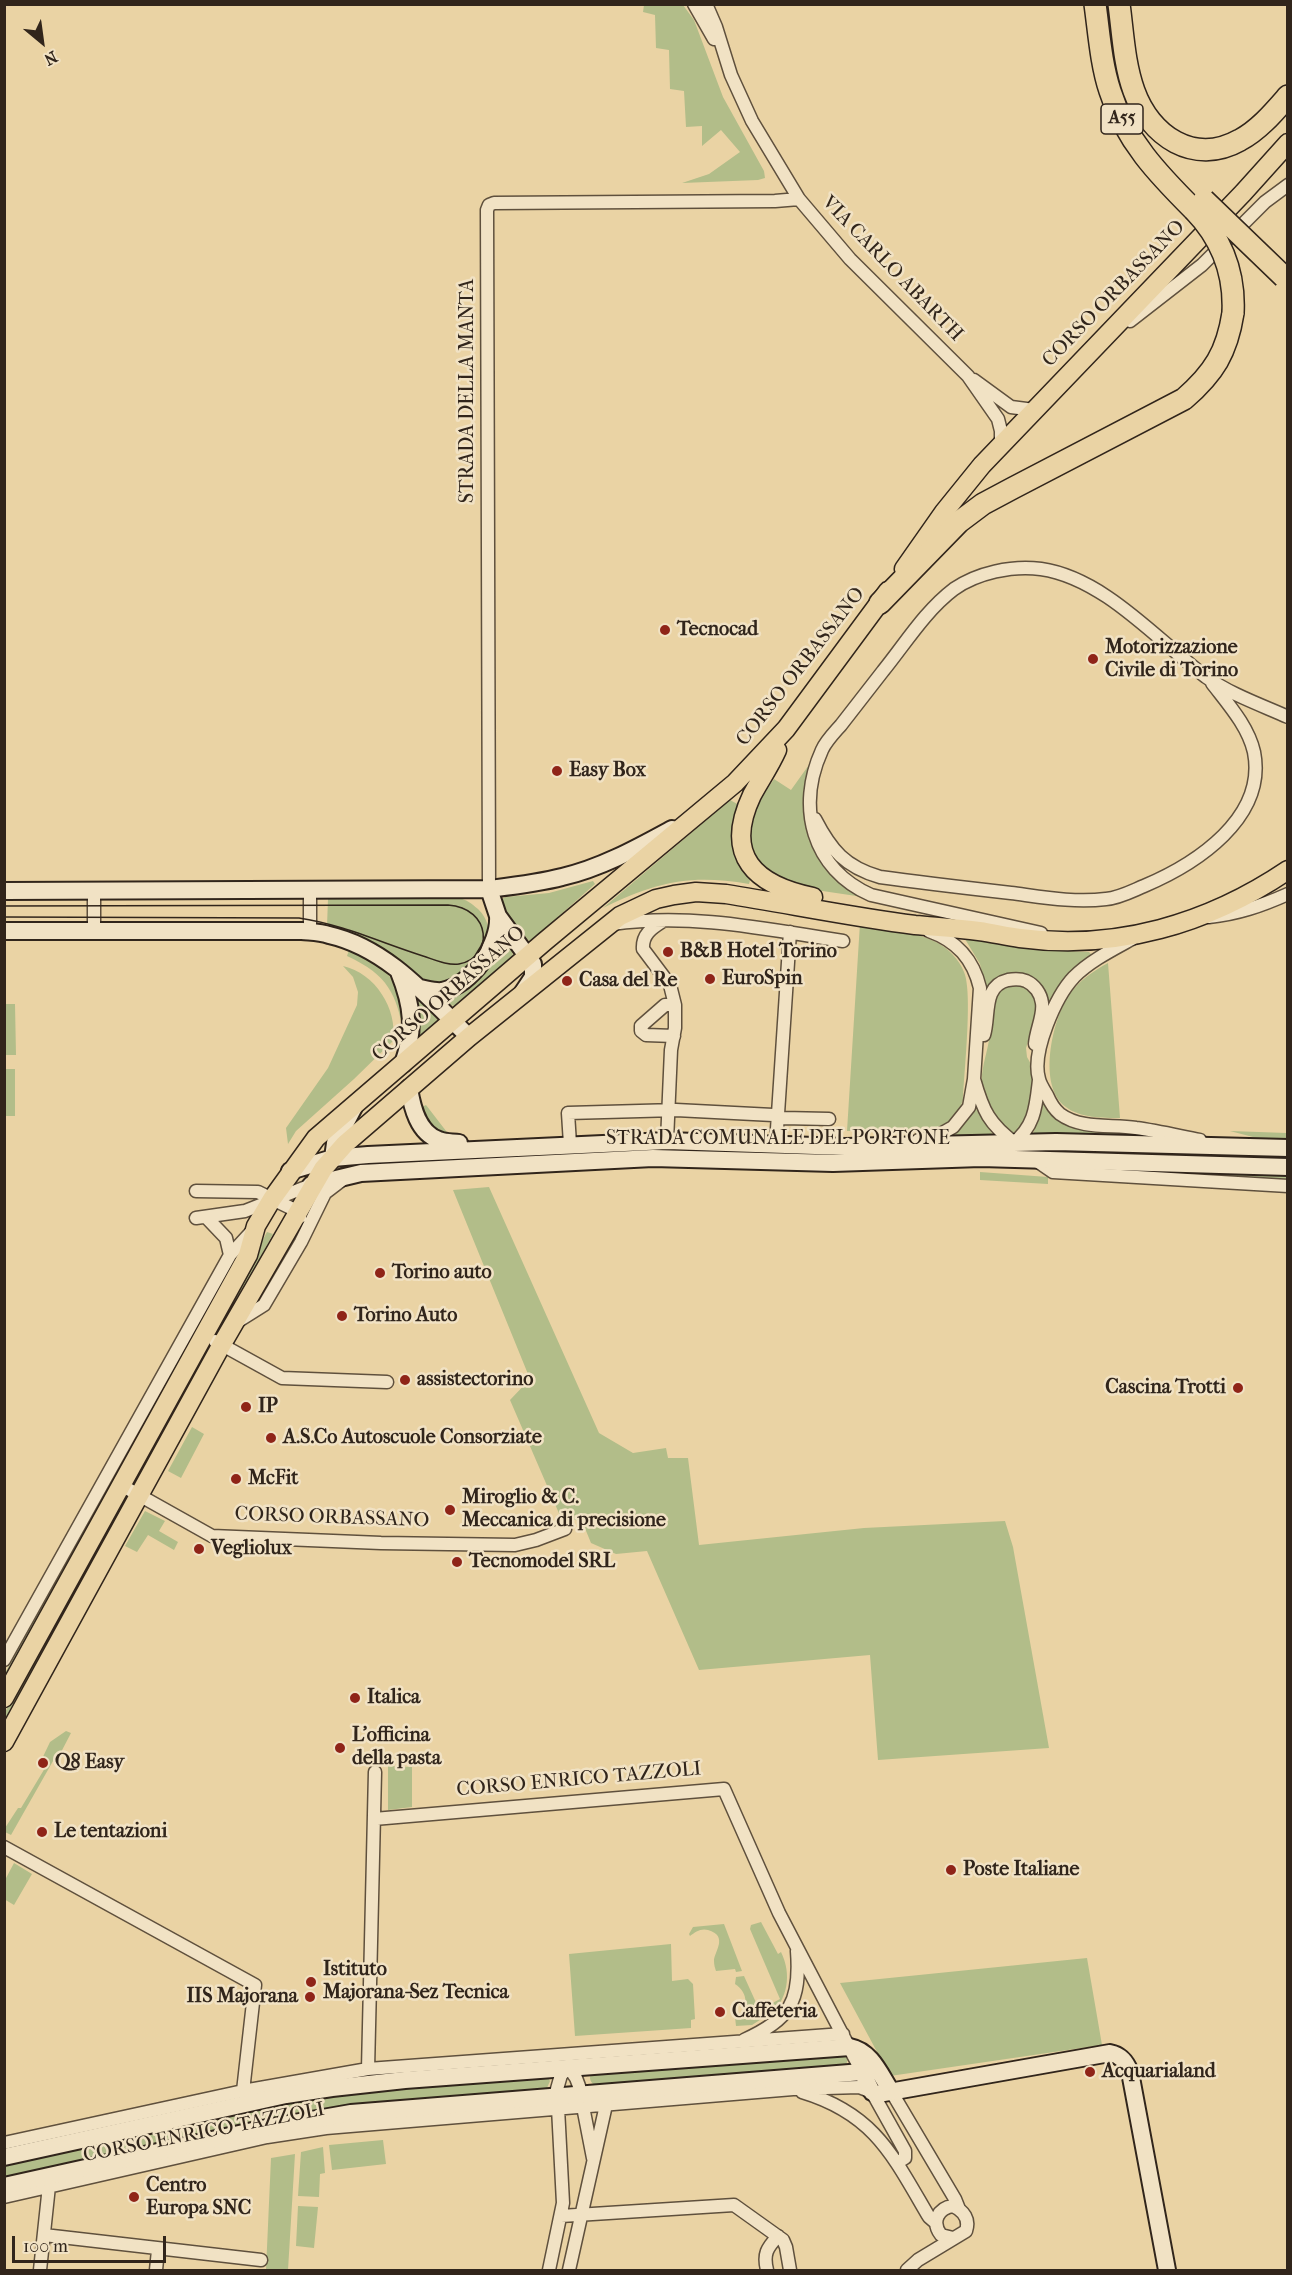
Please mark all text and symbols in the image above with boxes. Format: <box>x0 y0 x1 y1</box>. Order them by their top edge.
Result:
north arrow <box>12 12 72 72</box>
text: N <box>41 47 61 69</box>
road number: A55 <box>1101 104 1143 134</box>
street label: VIA CARLO ABARTH <box>816 191 968 347</box>
street label: CORSO ORBASSANO <box>1038 216 1190 372</box>
street label: STRADA DELLA MANTA <box>456 279 480 503</box>
street label: CORSO ORBASSANO <box>732 583 870 751</box>
place label: Tecnocad <box>677 618 758 642</box>
marker: Tecnocad <box>658 623 672 637</box>
place label: Motorizzazione Civile di Torino <box>1105 636 1238 683</box>
marker: Motorizzazione Civile di Torino <box>1086 652 1100 666</box>
place label: Easy Box <box>569 759 646 783</box>
marker: Easy Box <box>550 764 564 778</box>
street label: CORSO ORBASSANO <box>368 921 530 1067</box>
place label: B&B Hotel Torino <box>680 940 837 964</box>
marker: B&B Hotel Torino <box>661 945 675 959</box>
place label: EuroSpin <box>722 967 803 991</box>
place label: Casa del Re <box>579 969 677 993</box>
marker: EuroSpin <box>703 972 717 986</box>
marker: Casa del Re <box>560 974 574 988</box>
street label: STRADA COMUNALE DEL PORTONE <box>606 1127 950 1151</box>
place label: Torino auto <box>392 1261 492 1285</box>
marker: Torino auto <box>373 1266 387 1280</box>
place label: Torino Auto <box>354 1304 457 1328</box>
marker: Torino Auto <box>335 1309 349 1323</box>
place label: assistectorino <box>417 1368 533 1392</box>
marker: assistectorino <box>398 1373 412 1387</box>
place label: Cascina Trotti <box>1105 1376 1226 1400</box>
marker: Cascina Trotti <box>1231 1381 1245 1395</box>
place label: IP <box>258 1395 278 1419</box>
marker: IP <box>239 1400 253 1414</box>
place label: A.S.Co Autoscuole Consorziate <box>283 1426 542 1450</box>
marker: A.S.Co Autoscuole Consorziate <box>264 1431 278 1445</box>
place label: McFit <box>248 1467 298 1491</box>
marker: McFit <box>229 1472 243 1486</box>
place label: Miroglio & C. Meccanica di precisione <box>462 1486 666 1533</box>
street label: CORSO ORBASSANO <box>234 1503 430 1533</box>
marker: Miroglio & C. Meccanica di precisione <box>443 1503 457 1517</box>
place label: Vegliolux <box>211 1537 292 1561</box>
marker: Vegliolux <box>192 1542 206 1556</box>
place label: Tecnomodel SRL <box>469 1550 615 1574</box>
marker: Tecnomodel SRL <box>450 1555 464 1569</box>
place label: Italica <box>367 1686 420 1710</box>
marker: Italica <box>348 1691 362 1705</box>
place label: L'officina della pasta <box>352 1724 441 1771</box>
marker: L'officina della pasta <box>333 1741 347 1755</box>
place label: Q8 Easy <box>55 1751 124 1775</box>
marker: Q8 Easy <box>36 1756 50 1770</box>
street label: CORSO ENRICO TAZZOLI <box>456 1757 702 1803</box>
place label: Le tentazioni <box>54 1820 167 1844</box>
marker: Le tentazioni <box>35 1825 49 1839</box>
place label: Poste Italiane <box>963 1858 1079 1882</box>
marker: Poste Italiane <box>944 1863 958 1877</box>
place label: Istituto Majorana-Sez Tecnica <box>323 1958 509 2005</box>
marker: Istituto Majorana-Sez Tecnica <box>304 1975 318 1989</box>
place label: IIS Majorana <box>187 1985 298 2009</box>
marker: IIS Majorana <box>303 1990 317 2004</box>
place label: Caffeteria <box>732 2000 817 2024</box>
marker: Caffeteria <box>713 2005 727 2019</box>
place label: Acquarialand <box>1102 2060 1216 2084</box>
marker: Acquarialand <box>1083 2065 1097 2079</box>
street label: CORSO ENRICO TAZZOLI <box>81 2098 327 2168</box>
place label: Centro Europa SNC <box>146 2174 251 2221</box>
marker: Centro Europa SNC <box>127 2190 141 2204</box>
scale bar <box>15 2224 170 2262</box>
text: 100 m <box>23 2236 68 2257</box>

